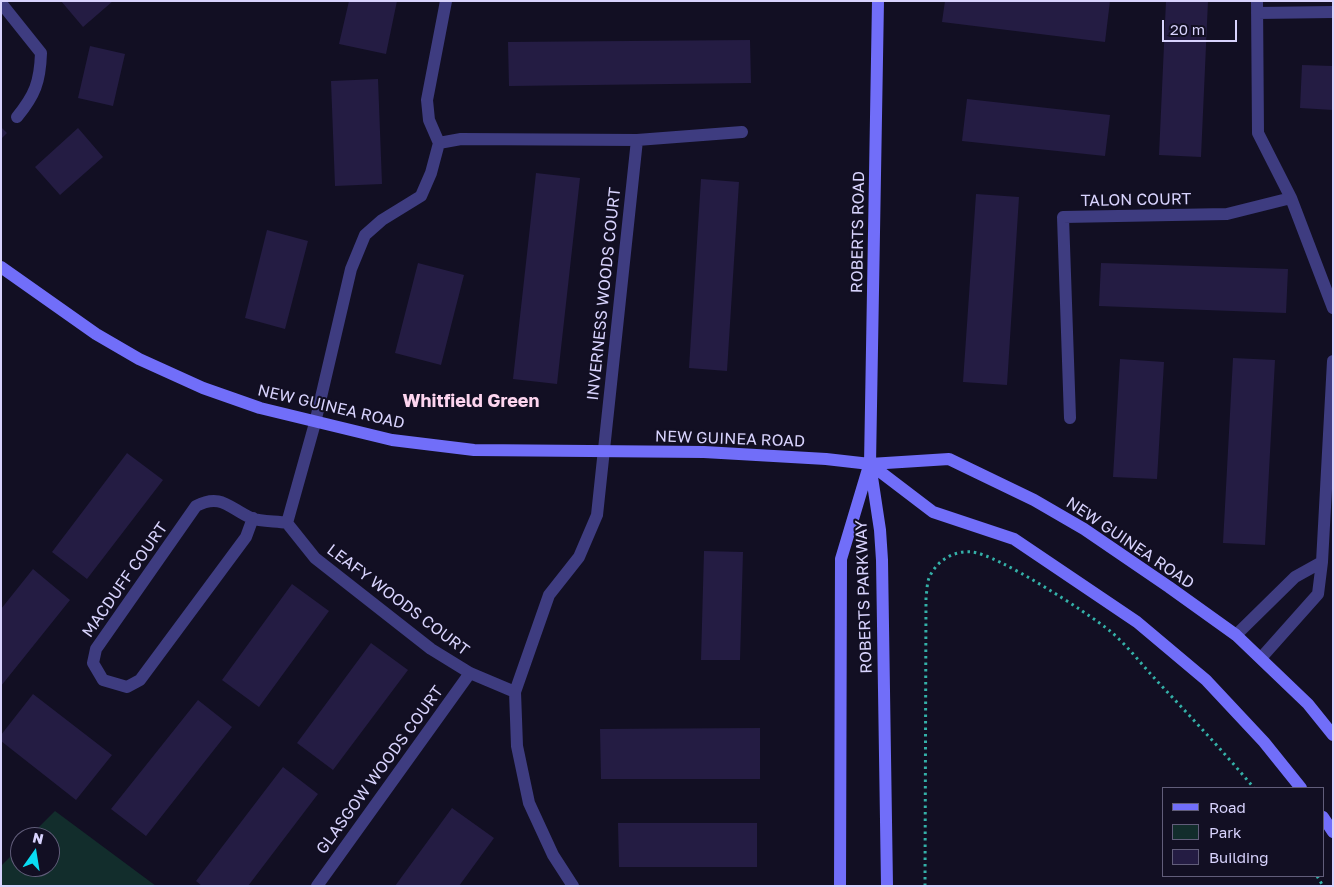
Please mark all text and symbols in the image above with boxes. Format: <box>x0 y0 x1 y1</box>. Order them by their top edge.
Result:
scale bar <box>1164 10 1239 42</box>
text: 20 m <box>1170 20 1205 38</box>
street label: ROBERTS ROAD <box>847 171 869 293</box>
street label: INVERNESS WOODS COURT <box>583 186 625 402</box>
street label: TALON COURT <box>1080 189 1192 211</box>
street label: NEW GUINEA ROAD <box>256 381 406 433</box>
district label: Whitfield Green <box>403 390 539 412</box>
street label: NEW GUINEA ROAD <box>655 427 805 451</box>
street label: NEW GUINEA ROAD <box>1062 493 1198 593</box>
street label: MACDUFF COURT <box>78 519 172 641</box>
street label: ROBERTS PARKWAY <box>852 520 876 674</box>
street label: LEAFY WOODS COURT <box>323 540 473 660</box>
street label: GLASGOW WOODS COURT <box>312 682 448 858</box>
legend <box>1162 787 1324 877</box>
text: Road <box>1209 798 1246 816</box>
text: Park <box>1209 823 1241 841</box>
north arrow <box>10 827 60 877</box>
text: N <box>31 828 45 847</box>
text: Building <box>1209 848 1269 866</box>

